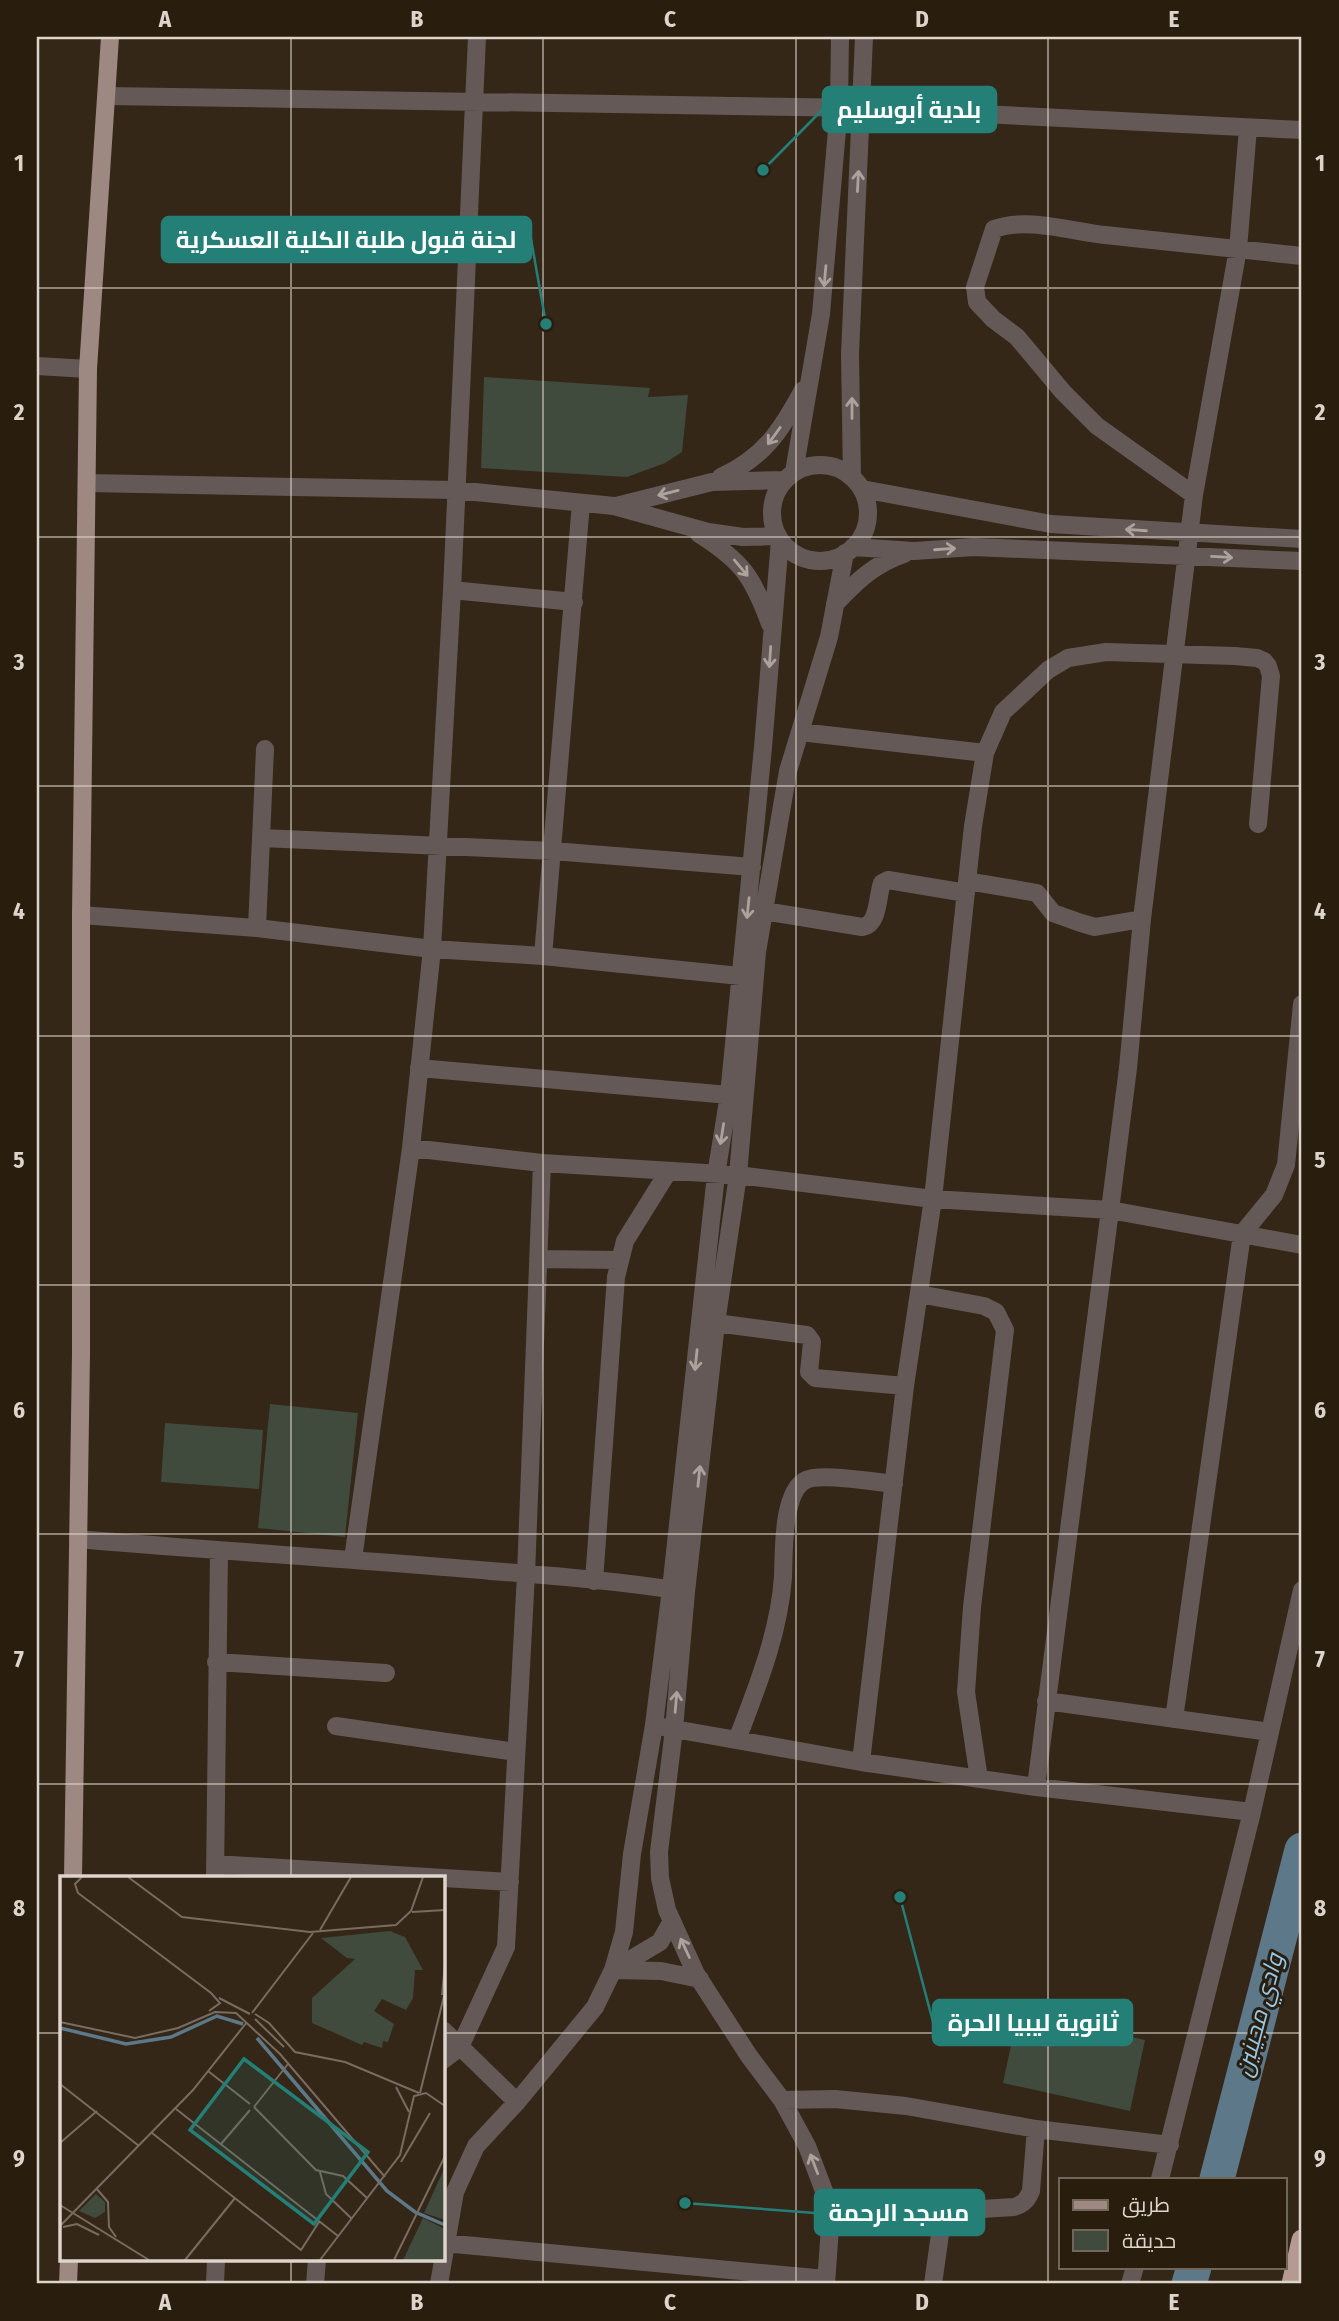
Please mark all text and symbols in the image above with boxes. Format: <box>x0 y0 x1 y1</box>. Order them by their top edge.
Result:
text: A <box>158 5 172 33</box>
text: B <box>411 5 424 33</box>
text: C <box>664 5 676 33</box>
text: D <box>915 5 929 33</box>
text: E <box>1169 5 1180 33</box>
callout: بلدية أبوسليم <box>823 87 996 132</box>
text: بلدية أبوسليم <box>837 94 981 126</box>
text: 1 <box>14 149 24 177</box>
text: 1 <box>1315 149 1325 177</box>
one-way arrow <box>852 170 865 193</box>
callout: لجنة قبول طلبة الكلية العسكرية <box>162 217 531 262</box>
text: لجنة قبول طلبة الكلية العسكرية <box>176 226 516 254</box>
one-way arrow <box>818 264 831 287</box>
one-way arrow <box>845 397 859 420</box>
text: 2 <box>13 398 25 426</box>
text: 2 <box>1314 398 1326 426</box>
one-way arrow <box>767 426 782 445</box>
one-way arrow <box>657 487 680 500</box>
one-way arrow <box>1125 523 1148 536</box>
one-way arrow <box>934 542 956 555</box>
one-way arrow <box>1210 551 1233 564</box>
one-way arrow <box>733 558 749 576</box>
one-way arrow <box>763 645 776 667</box>
text: 3 <box>13 648 25 676</box>
text: 3 <box>1314 648 1326 676</box>
one-way arrow <box>741 896 754 919</box>
text: 4 <box>13 897 25 925</box>
text: 4 <box>1314 897 1326 925</box>
one-way arrow <box>715 1122 728 1145</box>
text: 5 <box>13 1146 25 1174</box>
text: 5 <box>1314 1146 1326 1174</box>
one-way arrow <box>689 1348 702 1370</box>
text: 6 <box>13 1396 25 1424</box>
text: 6 <box>1314 1396 1326 1424</box>
one-way arrow <box>693 1465 706 1488</box>
text: 7 <box>14 1645 24 1673</box>
text: 7 <box>1315 1645 1325 1673</box>
one-way arrow <box>670 1691 683 1714</box>
inset map <box>60 1876 444 2262</box>
text: 8 <box>13 1894 25 1922</box>
text: 8 <box>1314 1894 1326 1922</box>
one-way arrow <box>678 1938 691 1960</box>
water label: وادي مجينين <box>1229 1949 1294 2081</box>
callout: ثانوية ليبيا الحرة <box>933 2000 1132 2045</box>
text: ثانوية ليبيا الحرة <box>948 2009 1119 2037</box>
text: 9 <box>13 2144 25 2172</box>
text: 9 <box>1314 2144 1326 2172</box>
one-way arrow <box>806 2153 819 2175</box>
legend <box>1059 2178 1286 2268</box>
callout: مسجد الرحمة <box>815 2190 984 2235</box>
text: طريق <box>1122 2192 1170 2218</box>
text: مسجد الرحمة <box>829 2199 969 2227</box>
text: حديقة <box>1122 2228 1176 2254</box>
text: A <box>158 2288 172 2316</box>
text: B <box>411 2288 424 2316</box>
text: C <box>664 2288 676 2316</box>
text: D <box>915 2288 929 2316</box>
text: E <box>1169 2288 1180 2316</box>

